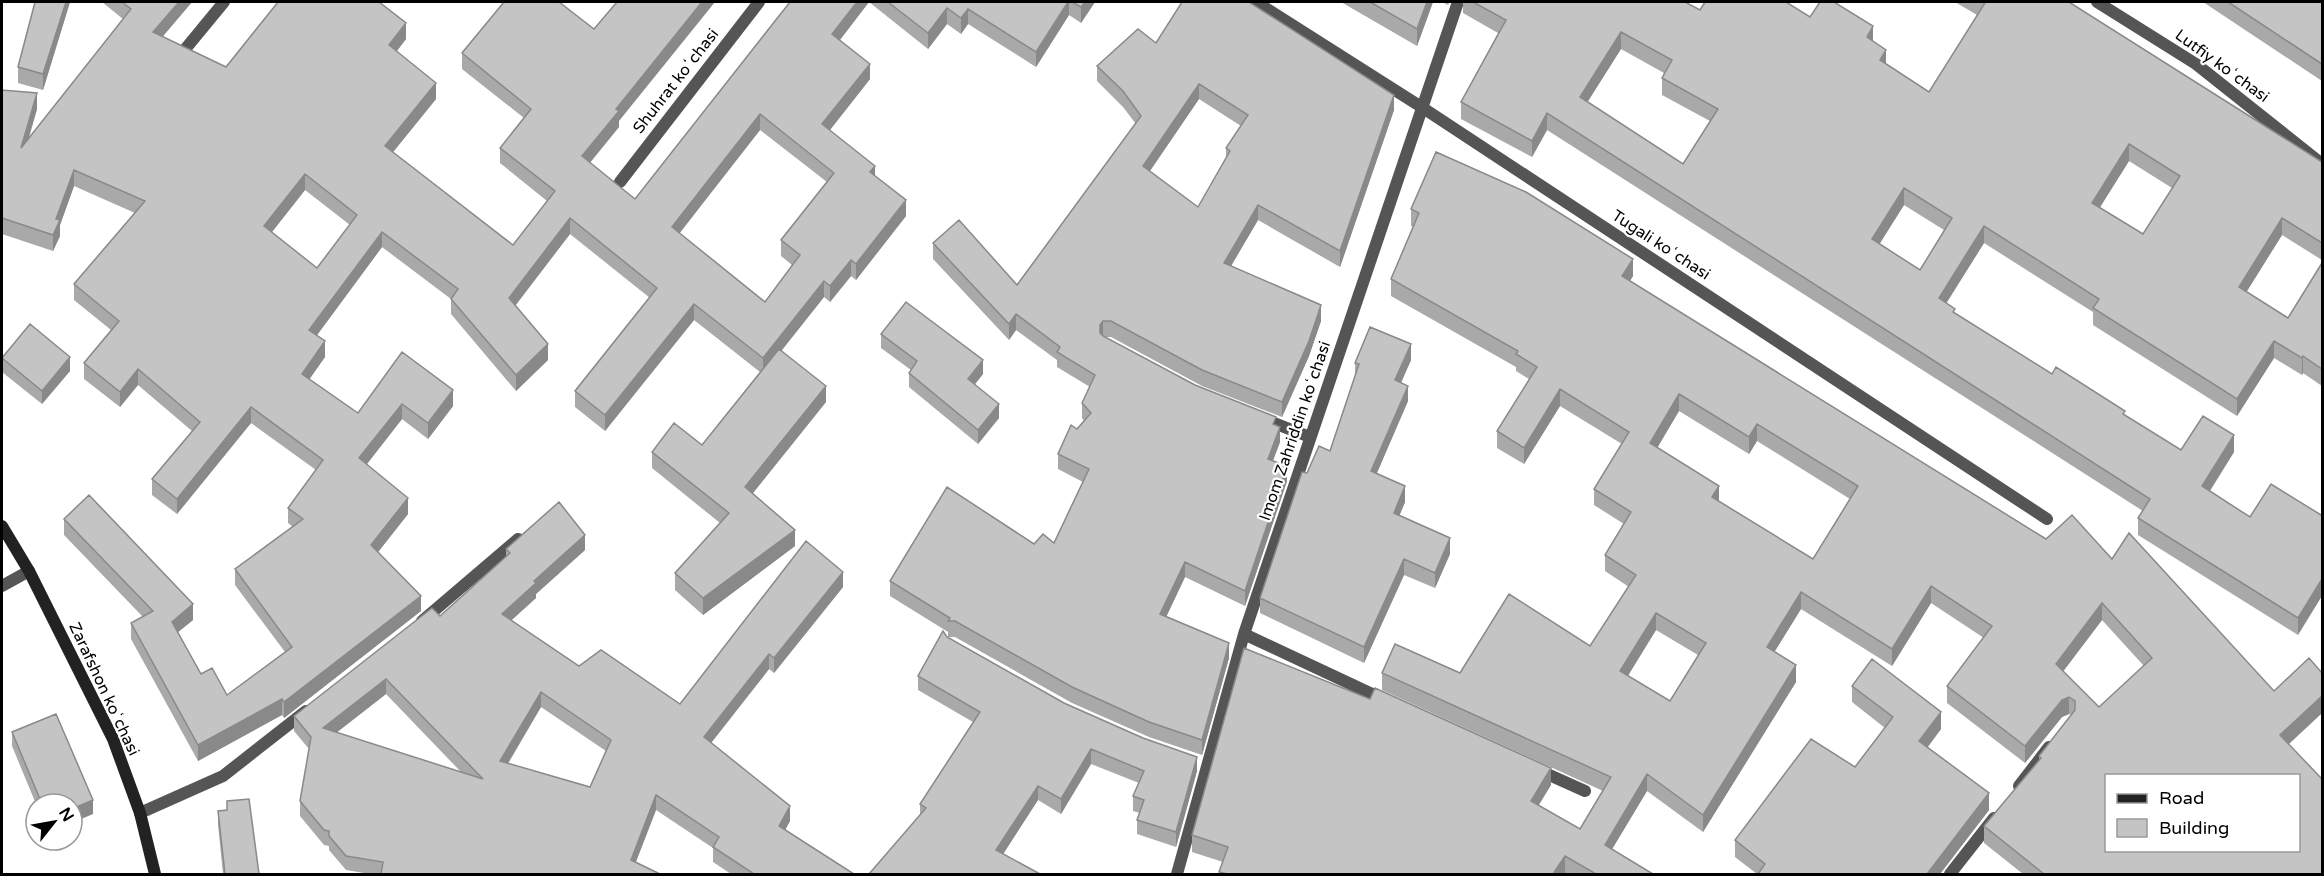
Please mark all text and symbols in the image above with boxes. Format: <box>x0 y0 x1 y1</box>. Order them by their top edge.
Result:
street label: Shuhrat koʻchasi <box>629 25 723 137</box>
street label: Lutfiy koʻchasi <box>2171 25 2273 107</box>
street label: Tugali koʻchasi <box>1608 206 1714 284</box>
street label: Imom Zahriddin koʻchasi <box>1255 339 1335 523</box>
street label: Zarafshon koʻchasi <box>64 619 144 759</box>
legend <box>2105 774 2300 852</box>
text: Road <box>2159 787 2204 809</box>
north arrow <box>24 792 84 852</box>
text: N <box>54 804 78 825</box>
text: Building <box>2159 817 2229 839</box>

